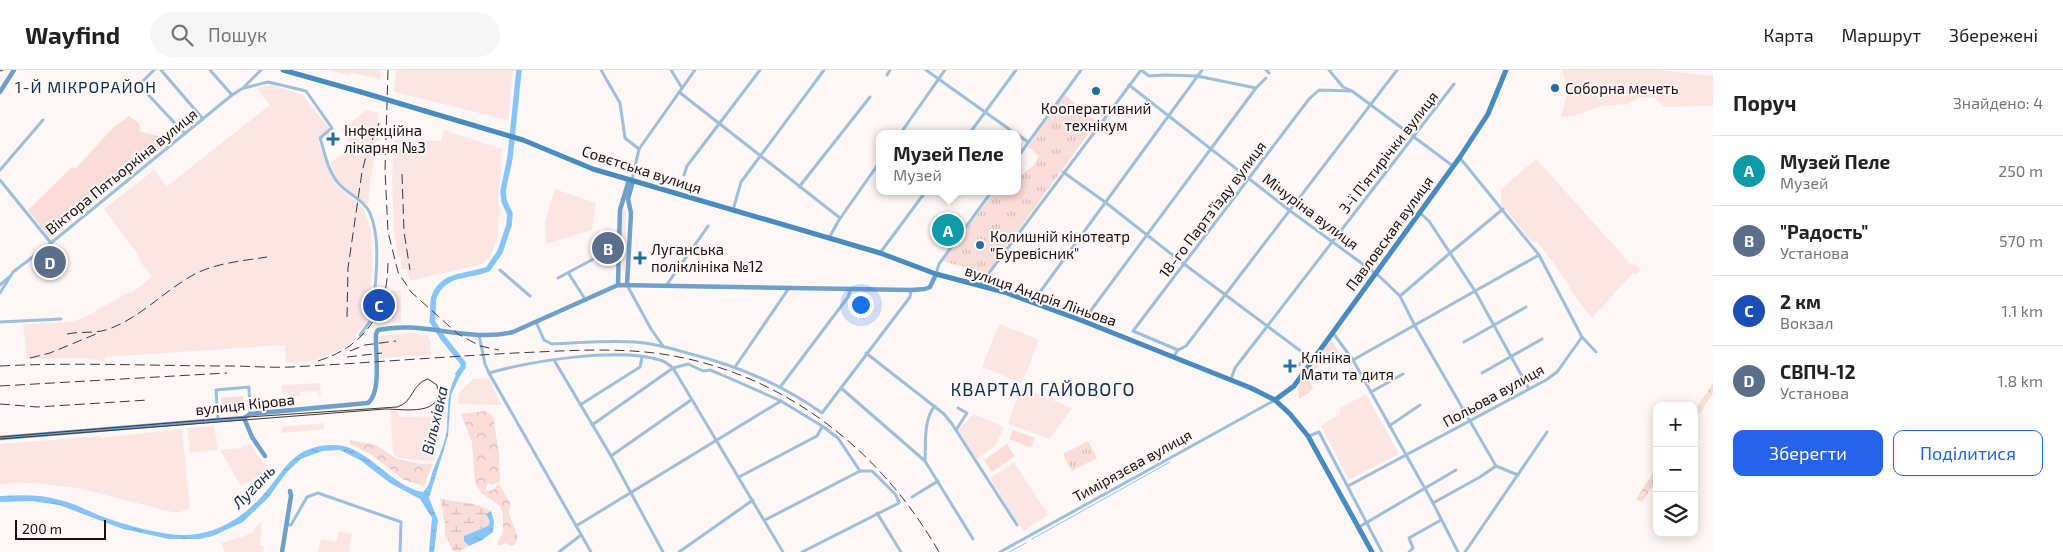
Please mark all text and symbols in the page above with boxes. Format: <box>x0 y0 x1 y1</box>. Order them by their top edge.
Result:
search box <box>150 12 500 57</box>
text: Wayfind <box>25 20 120 49</box>
icon: search <box>168 21 196 49</box>
text: Пошук <box>208 23 267 46</box>
text: Карта <box>1764 24 1814 46</box>
text: Маршрут <box>1842 24 1921 46</box>
text: Збережені <box>1949 24 2038 46</box>
district label: 1-Й МІКРОРАЙОН <box>15 77 157 96</box>
place label: Соборна мечеть <box>1565 79 1679 97</box>
marker: Соборна мечеть <box>1549 82 1561 94</box>
marker: Кооперативний технікум <box>1090 85 1102 97</box>
street label: 3-ї П’ятирічки вулиця <box>1335 87 1442 217</box>
text: Поруч <box>1733 90 1796 115</box>
text: Знайдено: 4 <box>1953 93 2043 112</box>
place label: Кооперативний технікум <box>1041 99 1151 135</box>
street label: Віктора Пятьоркіна вулиця <box>42 104 201 239</box>
place label: Інфекційна лікарня №3 <box>344 121 426 156</box>
popup <box>876 130 1021 195</box>
marker: Інфекційна лікарня №3 <box>326 132 340 146</box>
street label: 18-го Партз’їзду вулиця <box>1155 137 1270 281</box>
street label: Совєтська вулиця <box>580 141 704 198</box>
text: Музей Пеле <box>893 142 1004 165</box>
text: Музей Пеле <box>1780 150 1890 173</box>
text: A <box>1744 161 1754 180</box>
text: 250 m <box>1998 161 2043 180</box>
text: Музей <box>893 165 942 184</box>
street label: Мічуріна вулиця <box>1259 169 1363 254</box>
street label: Павловская вулиця <box>1341 172 1437 294</box>
text: Музей <box>1780 173 1829 192</box>
pin: A <box>932 211 964 249</box>
text: "Радость" <box>1780 220 1868 243</box>
place label: Колишній кінотеатр "Буревісник" <box>990 227 1130 263</box>
pin: B <box>592 229 624 267</box>
text: B <box>1744 231 1754 250</box>
text: 570 m <box>1999 231 2043 250</box>
marker: Колишній кінотеатр "Буревісник" <box>974 239 986 251</box>
place label: Луганська поліклініка №12 <box>651 240 763 275</box>
pin: D <box>34 243 66 281</box>
text: Установа <box>1780 243 1849 262</box>
marker: Луганська поліклініка №12 <box>633 251 647 265</box>
street label: вулиця Андрія Ліньова <box>962 261 1119 330</box>
pin: C <box>363 286 395 324</box>
text: 2 км <box>1780 290 1821 313</box>
your location <box>848 292 874 318</box>
text: C <box>1744 301 1754 320</box>
text: 1.1 km <box>2002 301 2043 320</box>
text: Вокзал <box>1780 313 1833 332</box>
place label: Клініка Мати та дитя <box>1301 348 1394 383</box>
marker: Клініка Мати та дитя <box>1283 359 1297 373</box>
street label: Польова вулиця <box>1439 360 1547 431</box>
text: СВПЧ-12 <box>1780 360 1856 383</box>
text: D <box>1744 371 1754 390</box>
text: 1.8 km <box>1998 371 2043 390</box>
district label: КВАРТАЛ ГАЙОВОГО <box>951 378 1135 400</box>
text: Установа <box>1780 383 1849 402</box>
water label: Вільхівка <box>417 384 451 456</box>
street label: вулиця Кірова <box>194 390 296 419</box>
map controls <box>1653 402 1698 537</box>
button: + <box>1653 402 1698 447</box>
street label: Тимірязєва вулиця <box>1069 425 1195 506</box>
button: Зберегти <box>1733 430 1883 476</box>
button: Поділитися <box>1893 430 2043 476</box>
button: − <box>1653 447 1698 492</box>
water label: Лугань <box>227 460 279 513</box>
button: layers <box>1653 492 1698 537</box>
scale bar <box>15 517 106 540</box>
text: 200 m <box>22 520 62 537</box>

